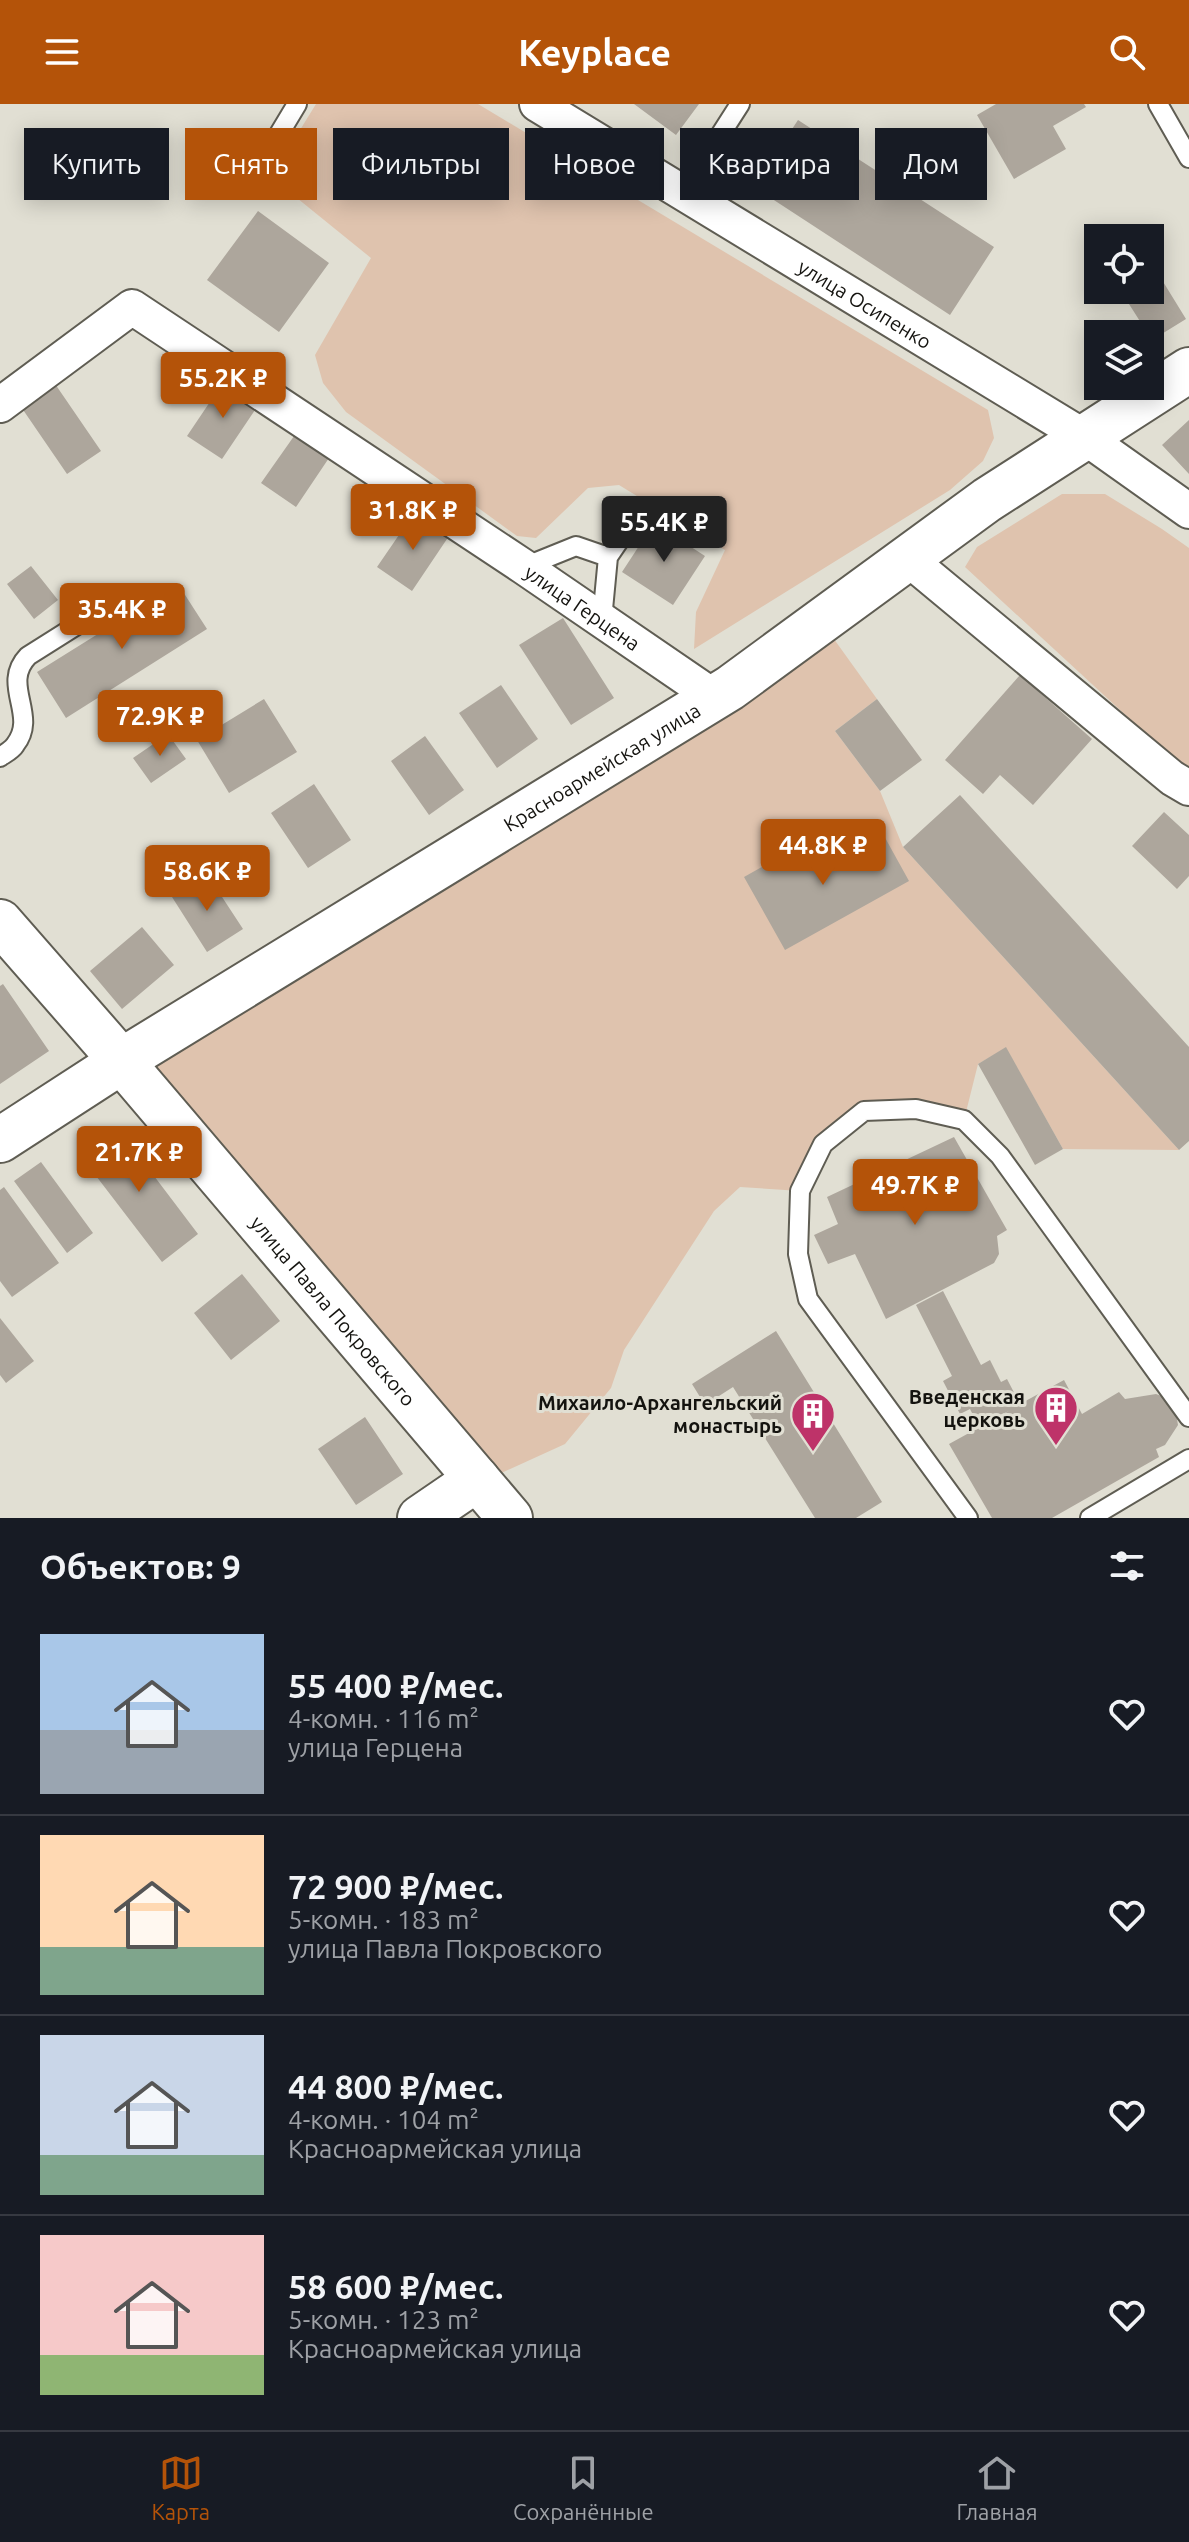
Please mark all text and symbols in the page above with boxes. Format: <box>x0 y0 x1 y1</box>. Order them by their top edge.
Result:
icon: menu <box>40 30 84 74</box>
icon: search <box>1105 30 1149 74</box>
text: Keyplace <box>518 32 671 73</box>
chip: Купить <box>24 128 169 200</box>
chip: Снять <box>185 128 317 200</box>
chip: Фильтры <box>333 128 509 200</box>
chip: Новое <box>525 128 664 200</box>
chip: Квартира <box>680 128 859 200</box>
chip: Дом <box>875 128 987 200</box>
map controls <box>1084 224 1164 400</box>
button: locate <box>1084 224 1164 304</box>
street label: улица Осипенко <box>794 254 936 353</box>
button: layers <box>1084 320 1164 400</box>
pin: 55.2K ₽ <box>149 352 297 420</box>
text: 55.2K ₽ <box>179 363 267 392</box>
pin: 31.8K ₽ <box>339 484 487 552</box>
text: 31.8K ₽ <box>369 495 457 524</box>
pin: 55.4K ₽ <box>590 496 738 564</box>
text: 55.4K ₽ <box>620 507 708 536</box>
street label: улица Герцена <box>521 560 645 655</box>
pin: 35.4K ₽ <box>48 583 196 651</box>
text: 35.4K ₽ <box>78 594 166 623</box>
pin: 72.9K ₽ <box>86 690 234 758</box>
street label: Красноармейская улица <box>499 698 704 836</box>
text: 72.9K ₽ <box>116 701 204 730</box>
pin: 44.8K ₽ <box>749 819 897 887</box>
text: 44.8K ₽ <box>779 830 867 859</box>
pin: 58.6K ₽ <box>133 845 281 913</box>
text: 58.6K ₽ <box>163 856 251 885</box>
pin: 21.7K ₽ <box>65 1126 213 1194</box>
text: 21.7K ₽ <box>95 1137 183 1166</box>
pin: 49.7K ₽ <box>841 1159 989 1227</box>
text: 49.7K ₽ <box>871 1170 959 1199</box>
street label: улица Павла Покровского <box>246 1211 421 1410</box>
building icon: Введенская церковь <box>1032 1384 1080 1447</box>
place label: Введенская церковь <box>909 1385 1025 1431</box>
building icon: Михаило-Архангельский монастырь <box>789 1390 837 1453</box>
place label: Михаило-Архангельский монастырь <box>538 1391 782 1437</box>
icon: filters <box>1105 1544 1149 1588</box>
text: Объектов: 9 <box>40 1547 241 1585</box>
icon: home <box>104 1666 200 1762</box>
text: 55 400 ₽/мес. <box>288 1666 503 1704</box>
icon: heart <box>1105 1692 1149 1736</box>
text: 4-комн. · 116 m² <box>288 1704 479 1733</box>
text: улица Герцена <box>288 1733 463 1762</box>
icon: home <box>104 1867 200 1963</box>
text: 72 900 ₽/мес. <box>288 1867 503 1905</box>
icon: heart <box>1105 1893 1149 1937</box>
text: 5-комн. · 183 m² <box>288 1905 479 1934</box>
text: улица Павла Покровского <box>288 1934 602 1963</box>
icon: home <box>104 2067 200 2163</box>
text: 44 800 ₽/мес. <box>288 2067 503 2105</box>
icon: heart <box>1105 2093 1149 2137</box>
text: 4-комн. · 104 m² <box>288 2105 479 2134</box>
text: Красноармейская улица <box>288 2134 582 2163</box>
icon: home <box>104 2267 200 2363</box>
text: 58 600 ₽/мес. <box>288 2267 503 2305</box>
icon: heart <box>1105 2293 1149 2337</box>
text: 5-комн. · 123 m² <box>288 2305 479 2334</box>
text: Красноармейская улица <box>288 2334 582 2363</box>
tab: Карта <box>151 2451 210 2524</box>
tab: Сохранённые <box>513 2451 654 2524</box>
tab: Главная <box>956 2451 1038 2524</box>

